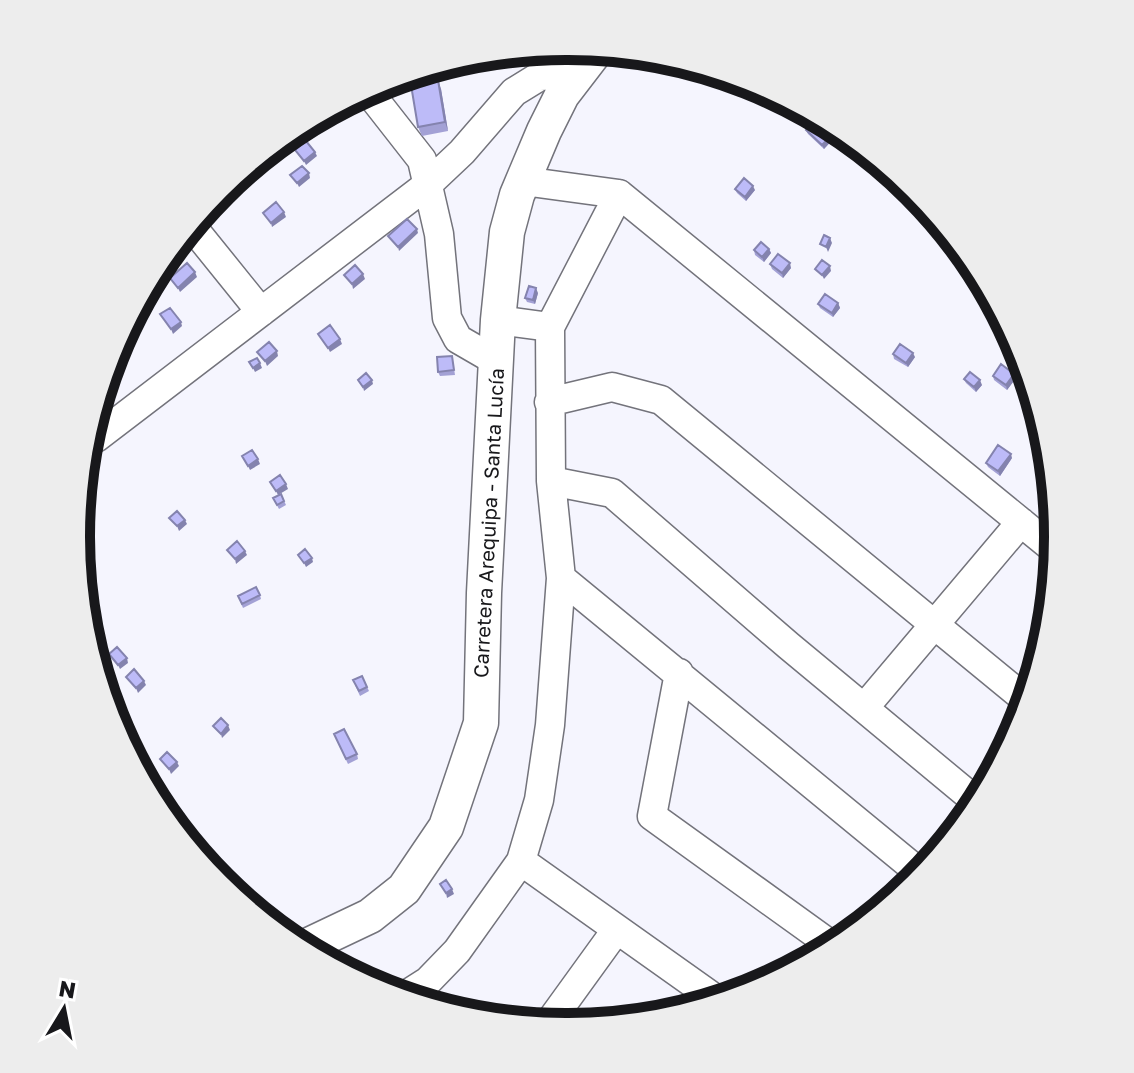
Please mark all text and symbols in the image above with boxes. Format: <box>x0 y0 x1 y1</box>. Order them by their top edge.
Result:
street label: Carretera Arequipa - Santa Lucía <box>468 367 508 678</box>
north arrow <box>24 969 104 1049</box>
text: N <box>57 974 78 1004</box>

